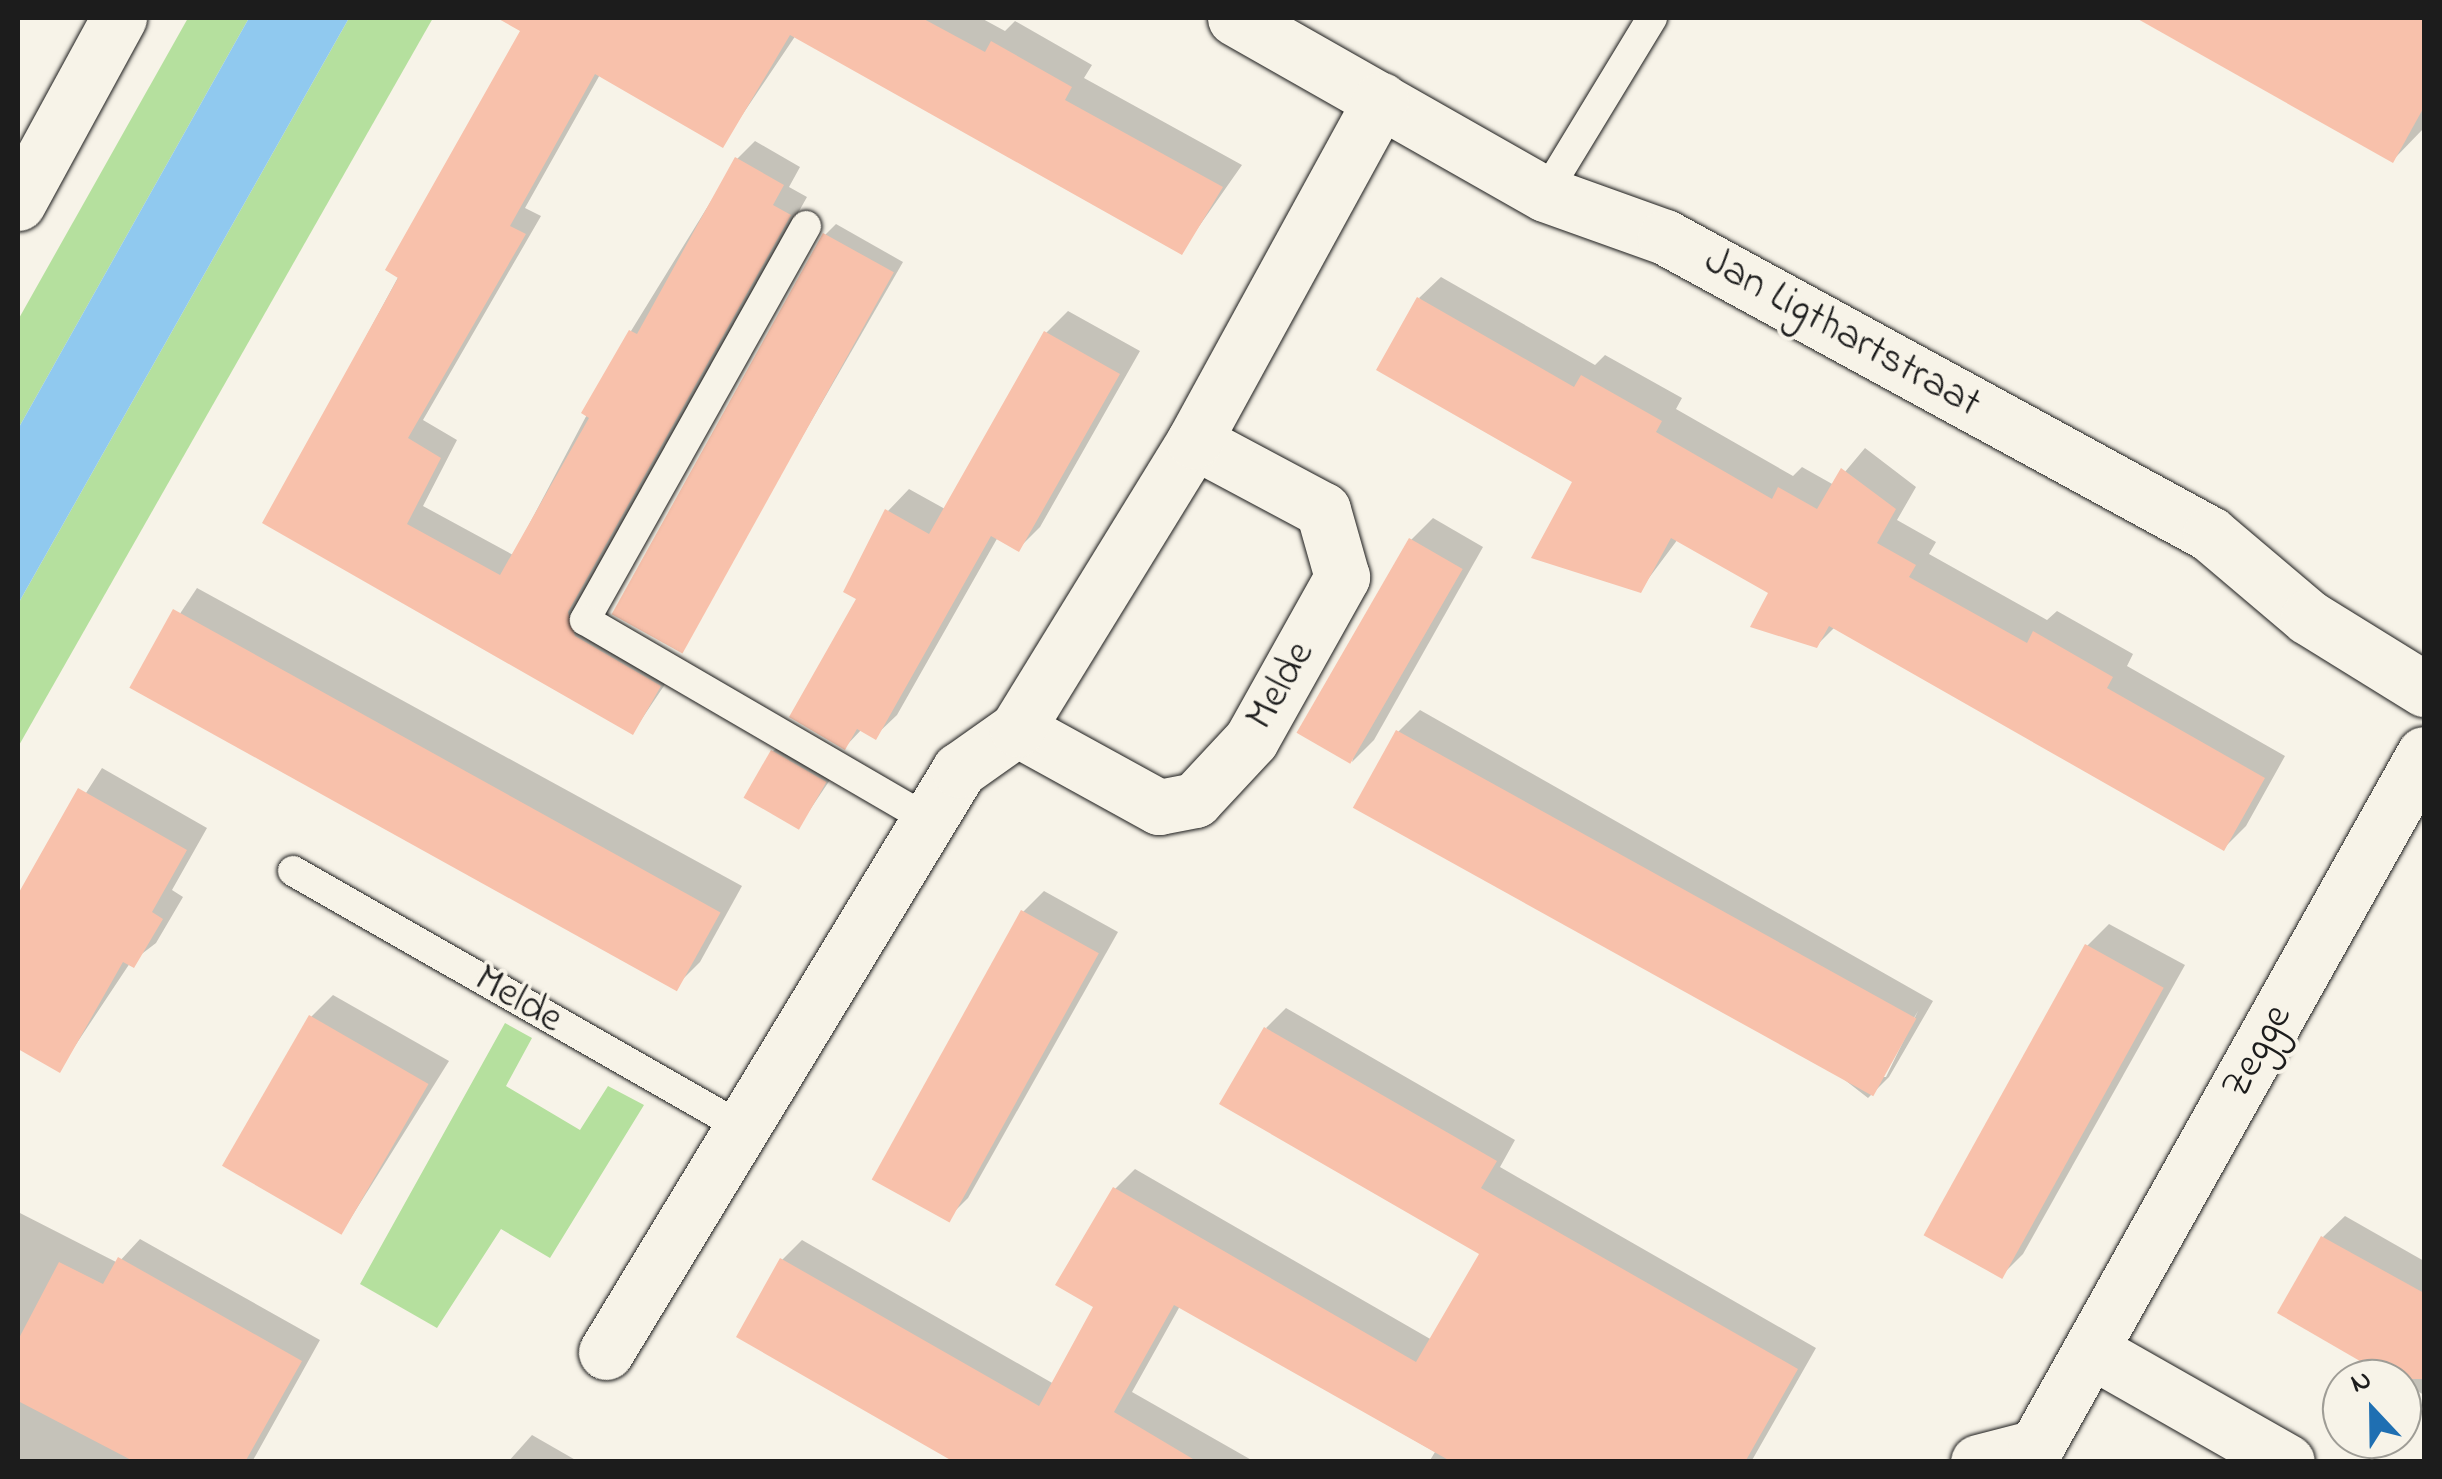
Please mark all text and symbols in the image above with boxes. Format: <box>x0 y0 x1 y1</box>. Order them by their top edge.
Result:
street label: Jan Ligthartstraat <box>1695 236 1989 430</box>
street label: Melde <box>1236 633 1326 739</box>
street label: Melde <box>465 955 571 1045</box>
street label: Zegge <box>2212 996 2304 1108</box>
north arrow <box>2322 1359 2422 1459</box>
text: N <box>2345 1360 2378 1405</box>

